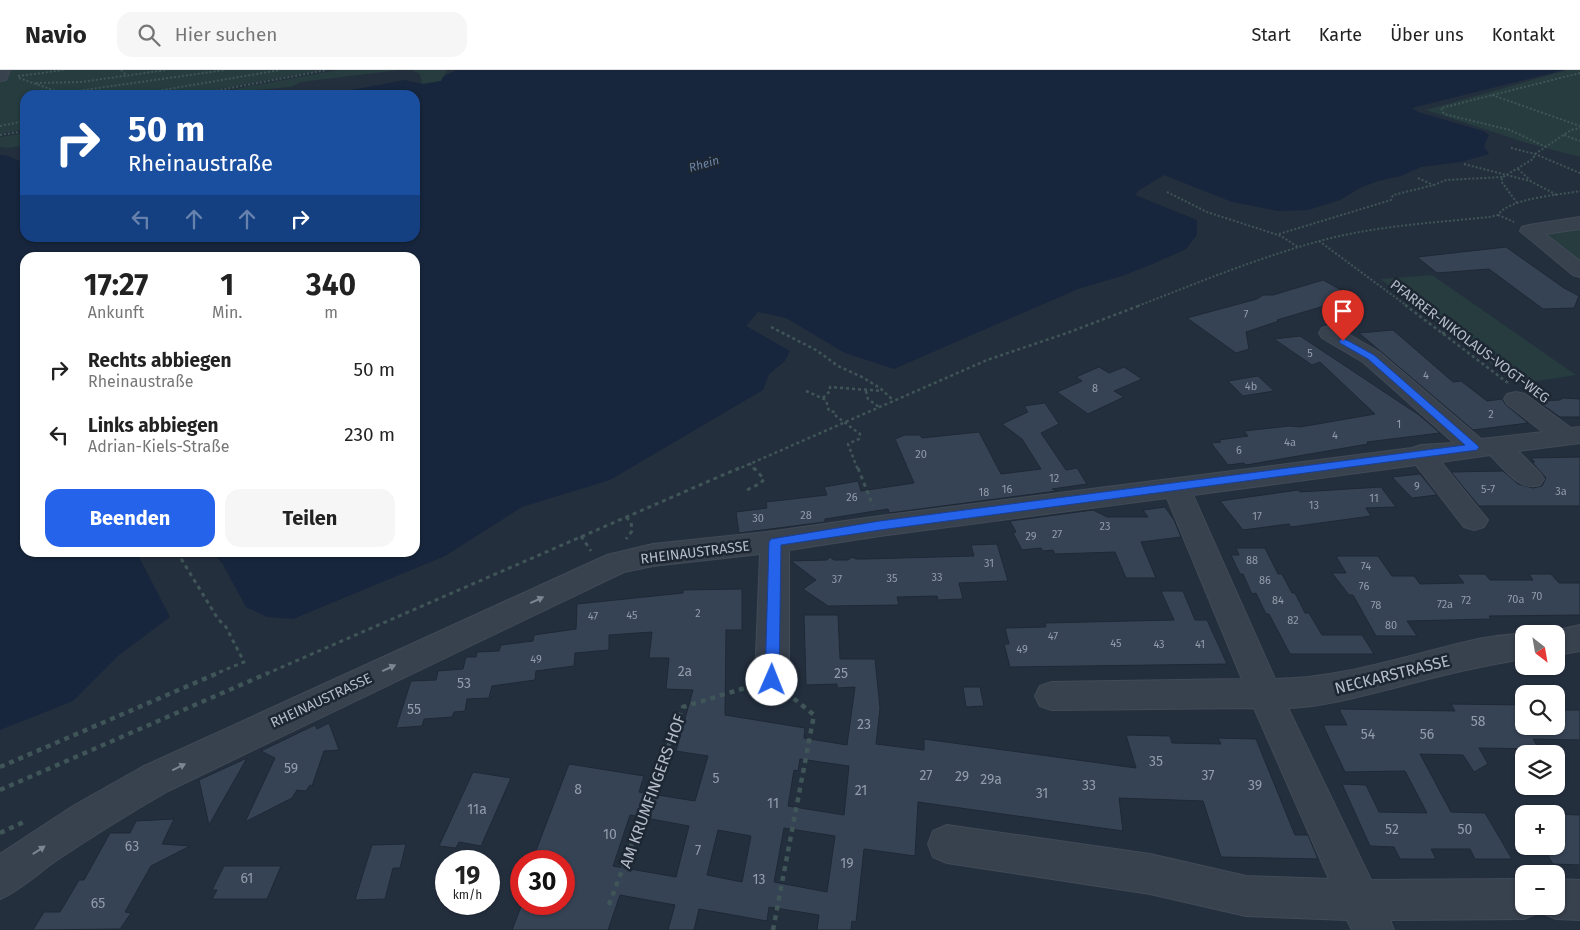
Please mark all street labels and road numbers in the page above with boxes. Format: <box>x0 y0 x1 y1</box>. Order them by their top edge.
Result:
street label: PFARRER-NIKOLAUS-VOGT-WEG <box>1387 276 1553 407</box>
street label: RHEINAUSTRASSE <box>640 537 751 568</box>
street label: NECKARSTRASSE <box>1333 651 1452 698</box>
street label: RHEINAUSTRASSE <box>268 670 375 731</box>
street label: AM KRUMFINGERS HOF <box>616 711 689 871</box>

